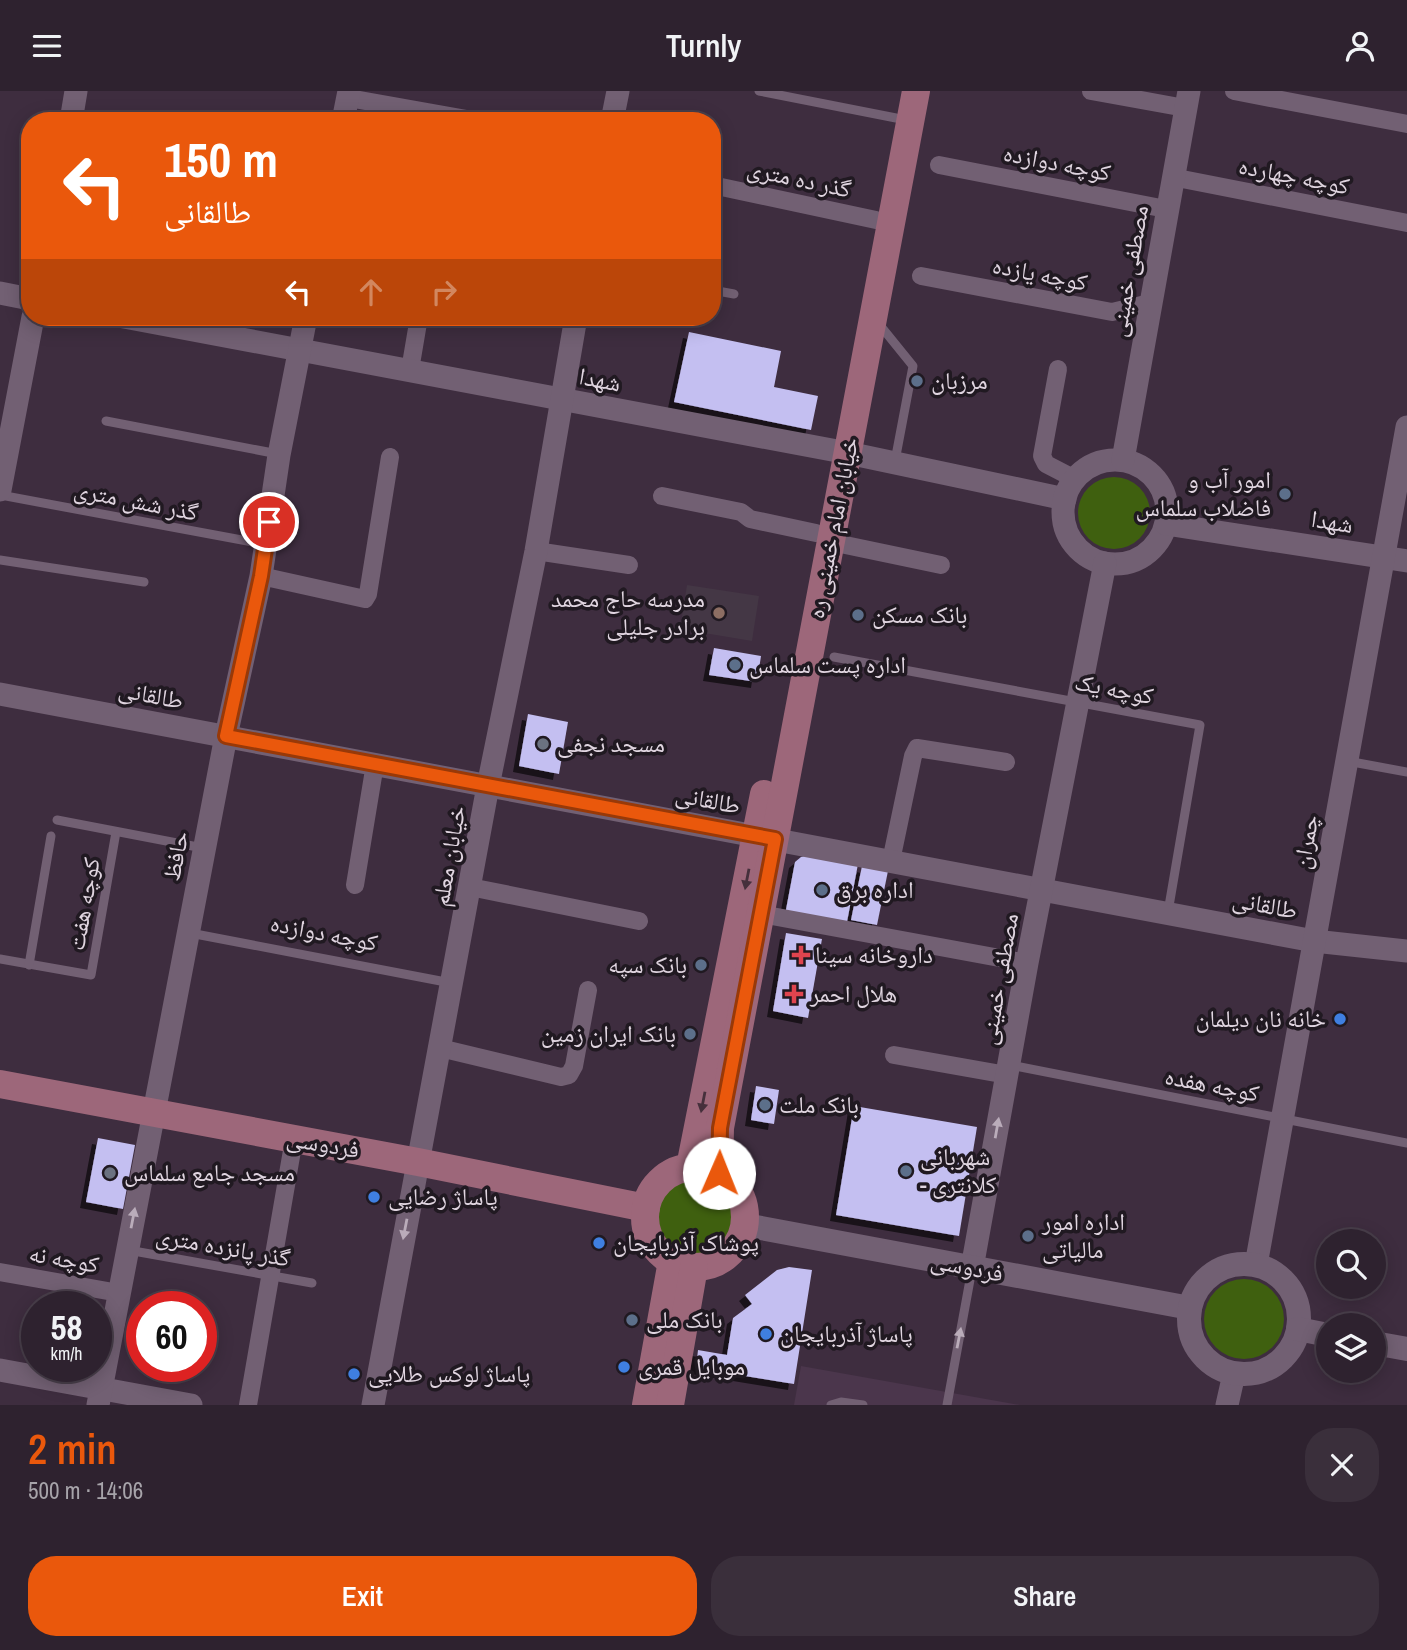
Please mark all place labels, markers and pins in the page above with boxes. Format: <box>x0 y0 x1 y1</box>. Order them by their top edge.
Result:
place label: مرزبان <box>931 364 988 396</box>
marker: مرزبان <box>909 373 925 389</box>
place label: امور آب و فاضلاب سلماس <box>1135 463 1271 523</box>
marker: امور آب و فاضلاب سلماس <box>1277 486 1293 502</box>
pin <box>239 492 299 552</box>
place label: مدرسه حاج محمد برادر جلیلی <box>551 582 705 642</box>
place label: بانک مسکن <box>872 598 967 630</box>
marker: مدرسه حاج محمد برادر جلیلی <box>711 605 727 621</box>
marker: بانک مسکن <box>850 607 866 623</box>
place label: اداره پست سلماس <box>749 648 906 680</box>
marker: اداره پست سلماس <box>727 657 743 673</box>
place label: مسجد نجفی <box>557 727 665 759</box>
marker: مسجد نجفی <box>535 736 551 752</box>
place label: اداره برق <box>836 873 914 905</box>
marker: اداره برق <box>814 882 830 898</box>
place label: داروخانه سینا <box>815 938 933 970</box>
marker: داروخانه سینا <box>793 947 809 963</box>
place label: بانک سپه <box>608 948 687 980</box>
marker: بانک سپه <box>693 957 709 973</box>
place label: هلال احمر <box>809 977 897 1009</box>
marker: هلال احمر <box>784 984 804 1004</box>
place label: خانه نان دیلمان <box>1195 1002 1326 1034</box>
marker: خانه نان دیلمان <box>1332 1011 1348 1027</box>
place label: بانک ایران زمین <box>541 1017 676 1049</box>
marker: بانک ایران زمین <box>682 1026 698 1042</box>
place label: بانک ملت <box>779 1088 859 1120</box>
marker: بانک ملت <box>757 1097 773 1113</box>
place label: شهربانی - کلانتری <box>920 1140 996 1200</box>
place label: مسجد جامع سلماس <box>124 1156 295 1188</box>
marker: شهربانی - کلانتری <box>898 1163 914 1179</box>
marker: مسجد جامع سلماس <box>102 1165 118 1181</box>
place label: پاساژ رضایی <box>388 1180 498 1212</box>
marker: پاساژ رضایی <box>366 1189 382 1205</box>
place label: اداره امور مالیاتی <box>1041 1205 1125 1265</box>
place label: پوشاک آذربایجان <box>613 1226 759 1258</box>
marker: اداره امور مالیاتی <box>1020 1228 1036 1244</box>
marker: پوشاک آذربایجان <box>591 1235 607 1251</box>
place label: بانک ملی <box>646 1303 723 1335</box>
marker: بانک ملی <box>624 1312 640 1328</box>
place label: پاساژ آذربایجان <box>780 1317 913 1349</box>
marker: پاساژ آذربایجان <box>758 1326 774 1342</box>
place label: موبایل قمری <box>638 1350 745 1382</box>
place label: پاساژ لوکس طلایی <box>368 1357 530 1389</box>
marker: موبایل قمری <box>616 1359 632 1375</box>
marker: پاساژ لوکس طلایی <box>346 1366 362 1382</box>

